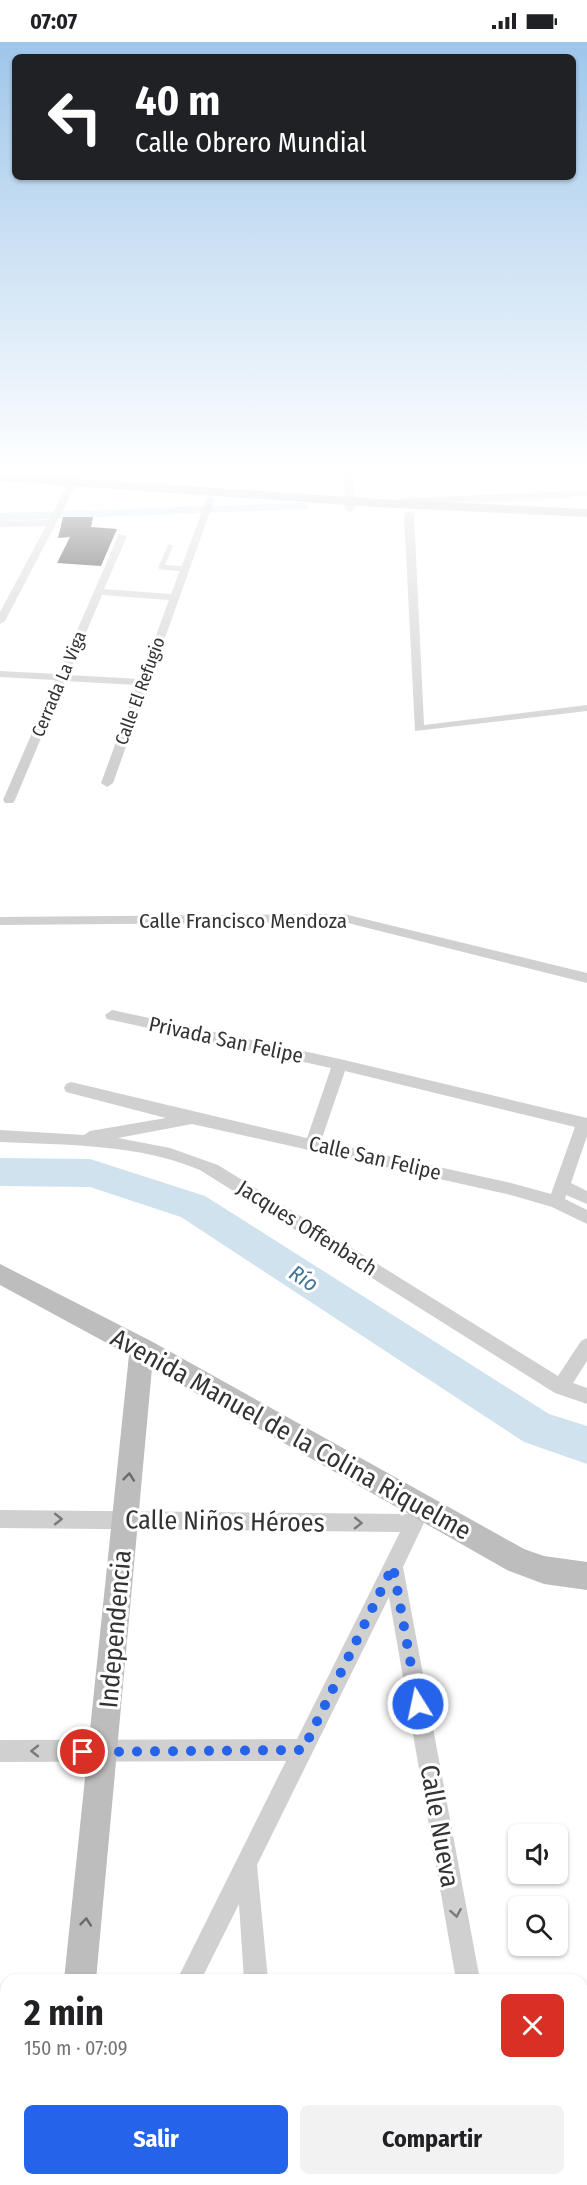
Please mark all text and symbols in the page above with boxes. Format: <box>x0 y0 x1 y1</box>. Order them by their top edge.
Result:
text: 07:07 <box>30 8 77 35</box>
text: 40 m <box>135 76 220 126</box>
icon: left <box>36 78 114 156</box>
text: Calle Obrero Mundial <box>135 127 367 159</box>
street label: Cerrada La Viga <box>27 628 91 740</box>
street label: Calle El Refugio <box>110 634 170 748</box>
street label: Calle Francisco Mendoza <box>139 908 347 934</box>
street label: Privada San Felipe <box>147 1011 305 1069</box>
street label: Calle San Felipe <box>306 1130 444 1186</box>
street label: Jacques Offenbach <box>232 1175 382 1281</box>
water label: Río <box>284 1259 323 1298</box>
street label: Avenida Manuel de la Colina Riquelme <box>105 1322 476 1547</box>
one-way arrow <box>122 1472 135 1481</box>
street label: Calle Niños Héroes <box>125 1504 325 1539</box>
one-way arrow <box>54 1513 63 1525</box>
one-way arrow <box>354 1516 363 1529</box>
street label: Independencia <box>93 1549 138 1709</box>
position arrow <box>386 1672 450 1736</box>
pin <box>57 1726 108 1777</box>
icon: arrive <box>66 1735 99 1768</box>
one-way arrow <box>30 1745 39 1757</box>
street label: Calle Nueva <box>413 1762 466 1890</box>
map controls <box>508 1824 568 1956</box>
button: sound <box>508 1824 568 1884</box>
button: search <box>508 1896 568 1956</box>
one-way arrow <box>449 1908 462 1918</box>
one-way arrow <box>79 1917 92 1926</box>
text: 2 min <box>24 1991 104 2035</box>
button: close <box>501 1994 564 2057</box>
text: 150 m · 07:09 <box>24 2036 128 2060</box>
button: Salir <box>24 2105 288 2174</box>
button: Compartir <box>300 2105 564 2174</box>

